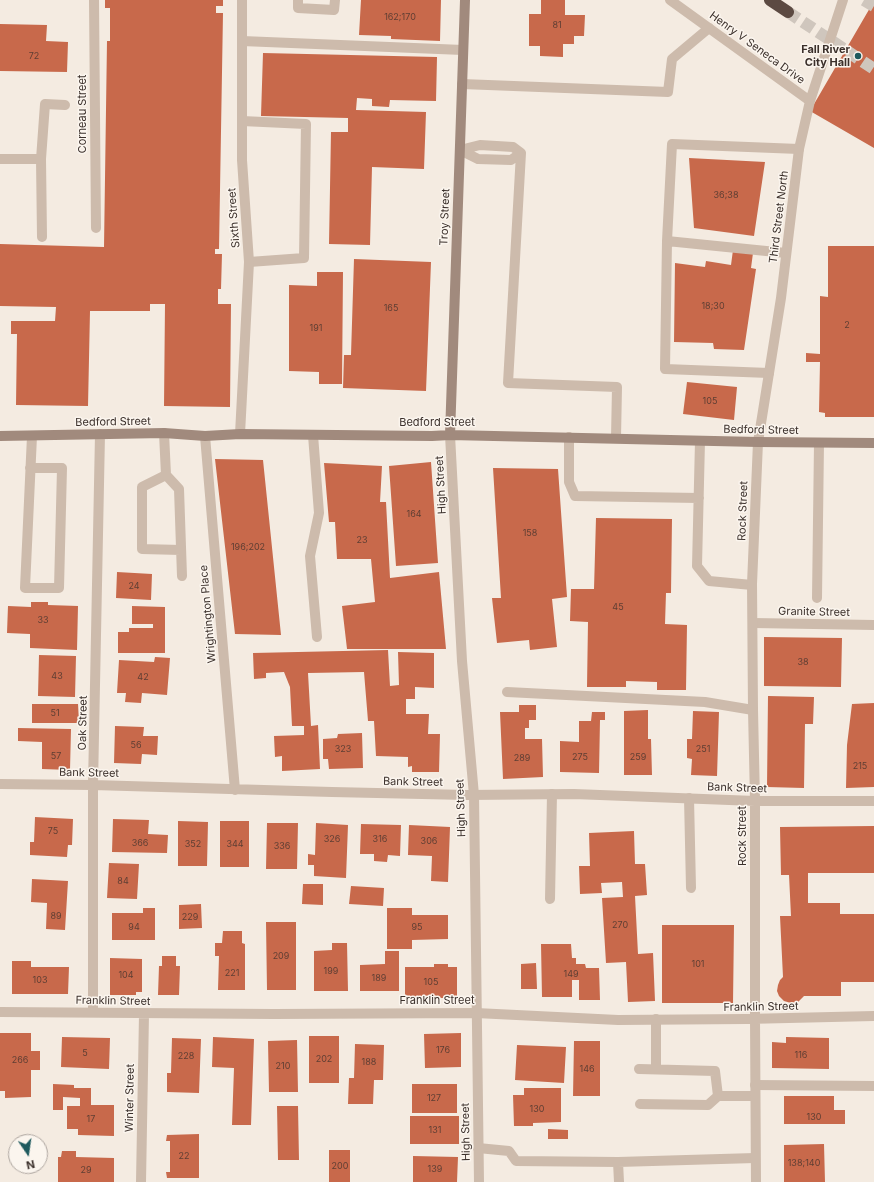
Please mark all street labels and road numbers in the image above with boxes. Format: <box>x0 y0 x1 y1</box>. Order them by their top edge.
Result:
street label: Henry V Seneca Drive <box>707 9 807 87</box>
street label: Corneau Street <box>76 75 90 153</box>
street label: Third Street North <box>767 170 791 264</box>
street label: Sixth Street <box>225 188 243 248</box>
street label: Troy Street <box>437 188 453 246</box>
street label: Bedford Street <box>75 415 151 429</box>
street label: Bedford Street <box>399 416 475 430</box>
street label: Bedford Street <box>723 423 799 437</box>
street label: High Street <box>433 456 449 514</box>
street label: Rock Street <box>735 481 751 541</box>
street label: Wrightington Place <box>197 564 219 664</box>
street label: Granite Street <box>778 605 850 619</box>
street label: Oak Street <box>76 696 90 750</box>
street label: Bank Street <box>59 766 119 780</box>
street label: Bank Street <box>383 775 443 789</box>
street label: High Street <box>453 779 469 837</box>
street label: Bank Street <box>707 780 767 796</box>
street label: Rock Street <box>736 806 750 866</box>
street label: Franklin Street <box>75 994 151 1008</box>
street label: Franklin Street <box>400 994 474 1008</box>
street label: Franklin Street <box>723 1000 799 1014</box>
street label: Winter Street <box>123 1064 137 1132</box>
street label: High Street <box>459 1103 473 1161</box>

